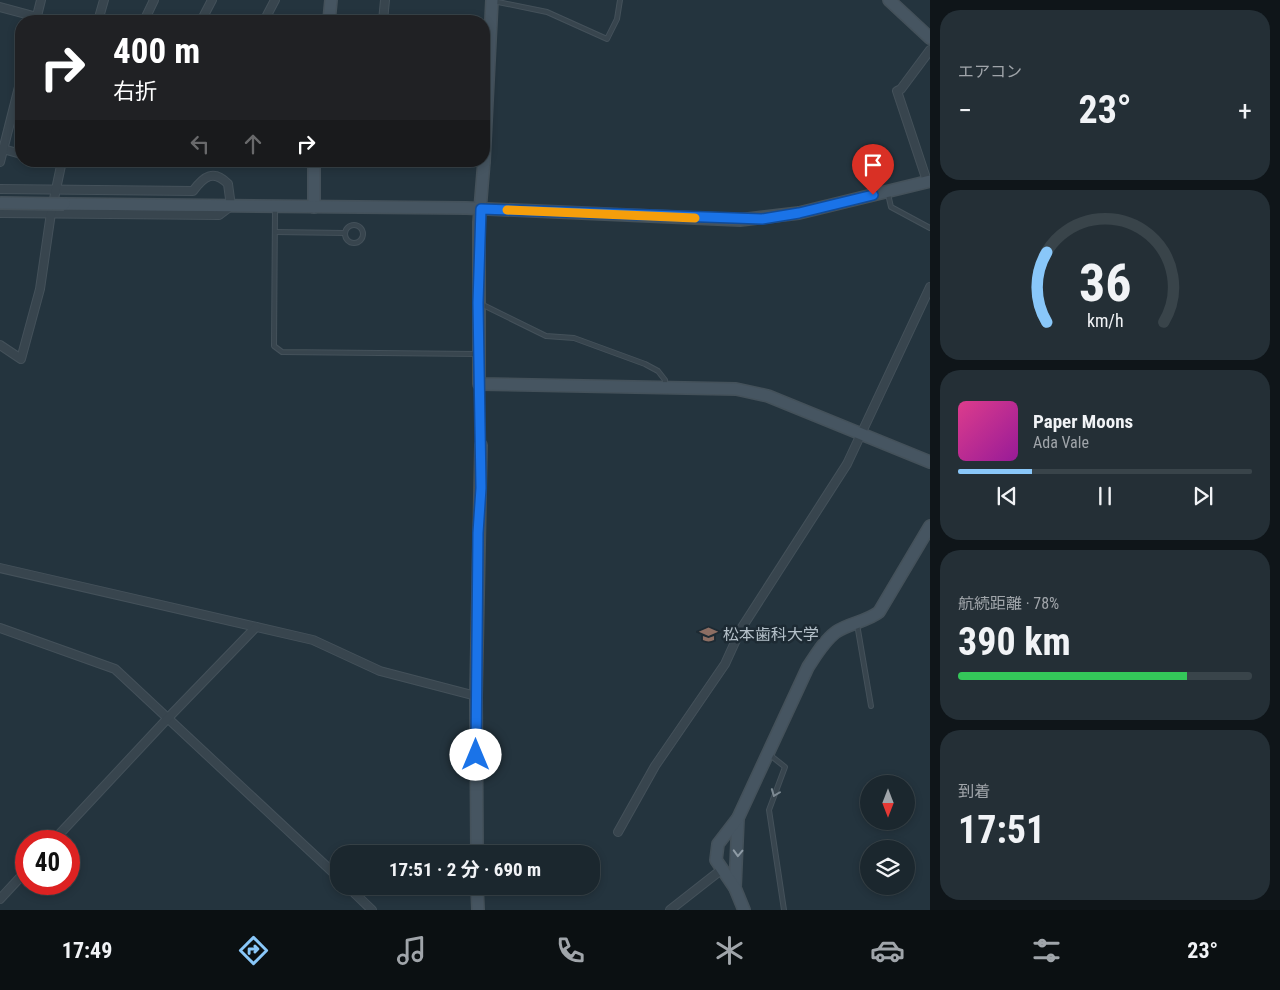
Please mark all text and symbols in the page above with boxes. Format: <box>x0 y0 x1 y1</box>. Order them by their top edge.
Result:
text: 400 m <box>113 31 200 72</box>
icon: right <box>30 35 95 100</box>
text: エアコン <box>958 62 1022 81</box>
text: 右折 <box>113 79 157 104</box>
text: 23° <box>1078 88 1132 132</box>
text: − <box>958 94 972 127</box>
text: + <box>1238 94 1252 127</box>
icon: left <box>186 130 214 158</box>
icon: ahead <box>239 130 267 158</box>
icon: right <box>292 130 320 158</box>
pin <box>852 144 894 195</box>
icon: arrive <box>859 151 887 179</box>
text: 36 <box>1079 253 1131 314</box>
text: km/h <box>1087 310 1123 331</box>
text: Paper Moons <box>1033 410 1133 433</box>
text: Ada Vale <box>1033 433 1089 452</box>
icon: previous <box>993 482 1021 510</box>
icon: pause <box>1091 482 1119 510</box>
icon: next <box>1189 482 1217 510</box>
text: 航続距離 · 78% <box>958 594 1059 613</box>
text: 390 km <box>958 620 1071 664</box>
school or university icon: 松本歯科大学 <box>699 624 719 644</box>
place label: 松本歯科大学 <box>723 625 819 644</box>
position arrow <box>449 728 501 780</box>
north arrow <box>860 775 915 830</box>
map controls <box>860 775 915 895</box>
text: 到着 <box>958 782 990 801</box>
one-way arrow <box>771 788 782 797</box>
text: 17:51 <box>958 808 1045 852</box>
speed limit sign: 40 <box>15 830 80 895</box>
button: layers <box>860 840 915 895</box>
one-way arrow <box>732 849 743 857</box>
text: 17:51 · 2 分 · 690 m <box>389 858 541 881</box>
icon: directions <box>236 933 271 968</box>
icon: music <box>394 933 429 968</box>
icon: phone <box>553 933 588 968</box>
icon: climate <box>712 933 747 968</box>
icon: car <box>870 933 905 968</box>
icon: filters <box>1029 933 1064 968</box>
text: 17:49 <box>62 938 112 963</box>
text: 23° <box>1187 938 1218 963</box>

